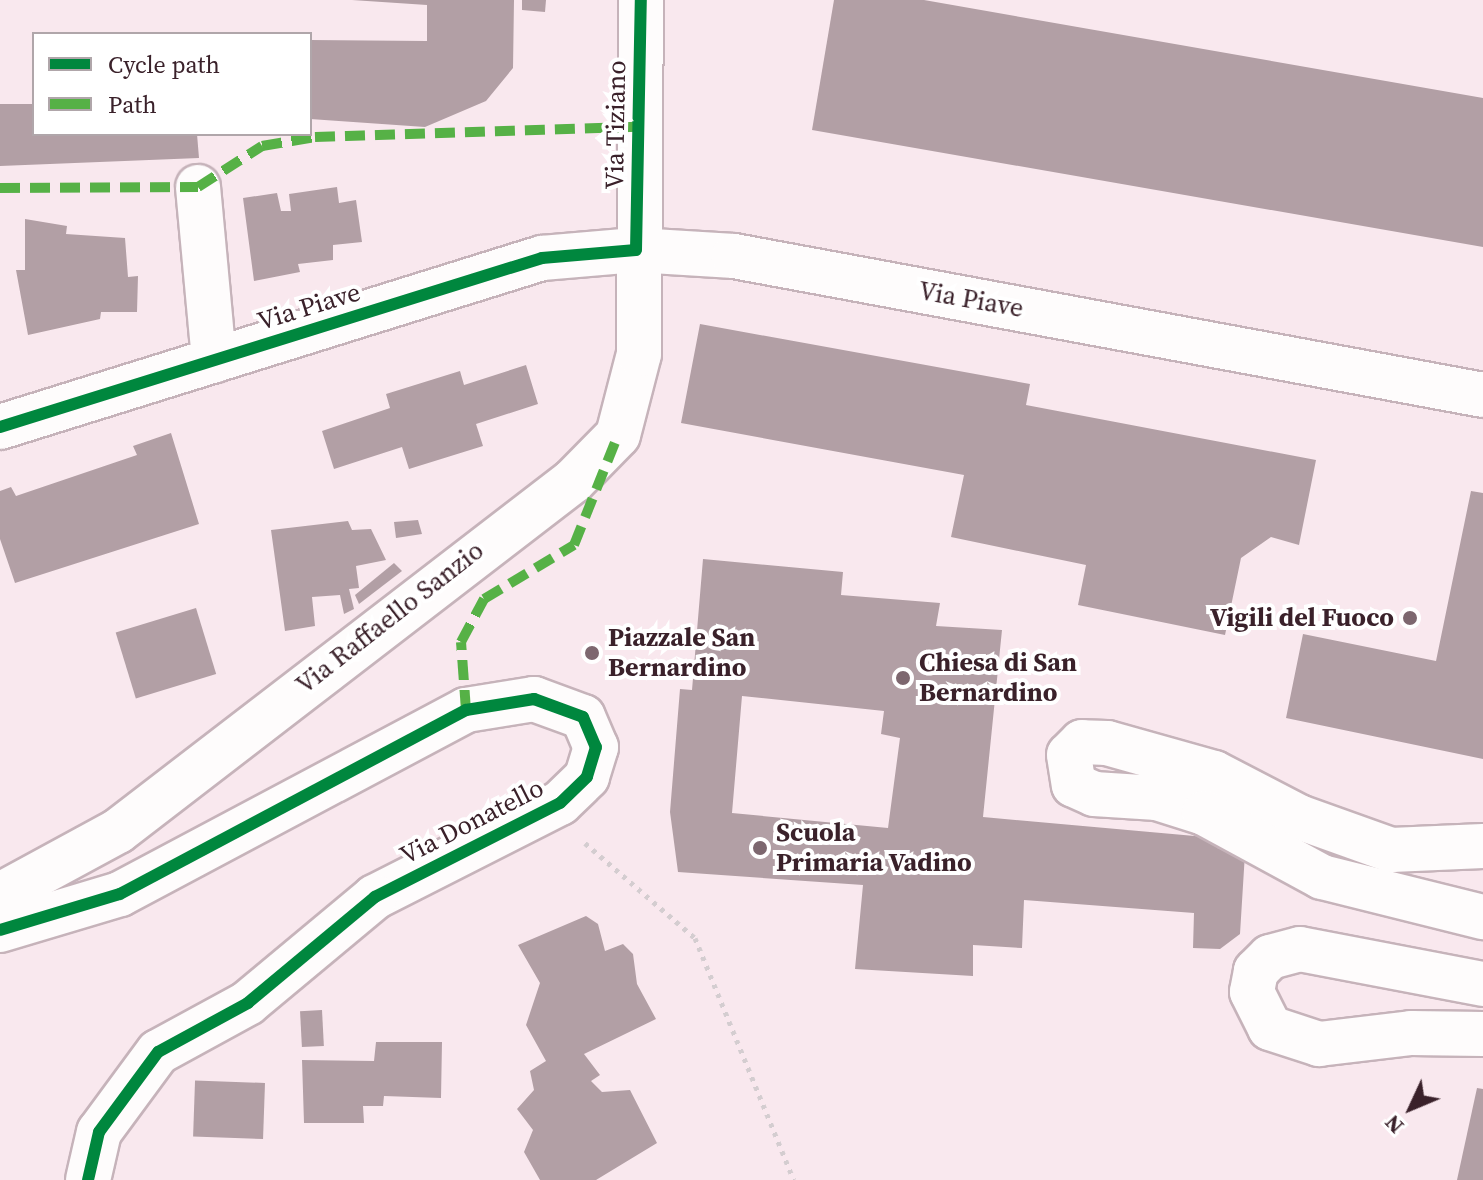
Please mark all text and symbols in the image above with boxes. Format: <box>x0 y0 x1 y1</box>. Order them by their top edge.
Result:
legend <box>32 32 312 136</box>
text: Cycle path <box>108 48 220 81</box>
street label: Via Tiziano <box>599 60 633 190</box>
text: Path <box>108 88 157 121</box>
street label: Via Piave <box>916 275 1026 325</box>
street label: Via Piave <box>254 277 364 337</box>
street label: Via Raffaello Sanzio <box>290 535 490 701</box>
place label: Vigili del Fuoco <box>1210 602 1394 634</box>
marker: Vigili del Fuoco <box>1401 609 1419 627</box>
place label: Piazzale San Bernardino <box>608 622 755 684</box>
marker: Piazzale San Bernardino <box>583 644 601 662</box>
place label: Chiesa di San Bernardino <box>919 647 1077 708</box>
marker: Chiesa di San Bernardino <box>894 669 912 687</box>
street label: Via Donatello <box>395 773 549 871</box>
place label: Scuola Primaria Vadino <box>776 817 972 878</box>
marker: Scuola Primaria Vadino <box>751 839 769 857</box>
north arrow <box>1371 1068 1451 1148</box>
text: N <box>1377 1108 1410 1141</box>

